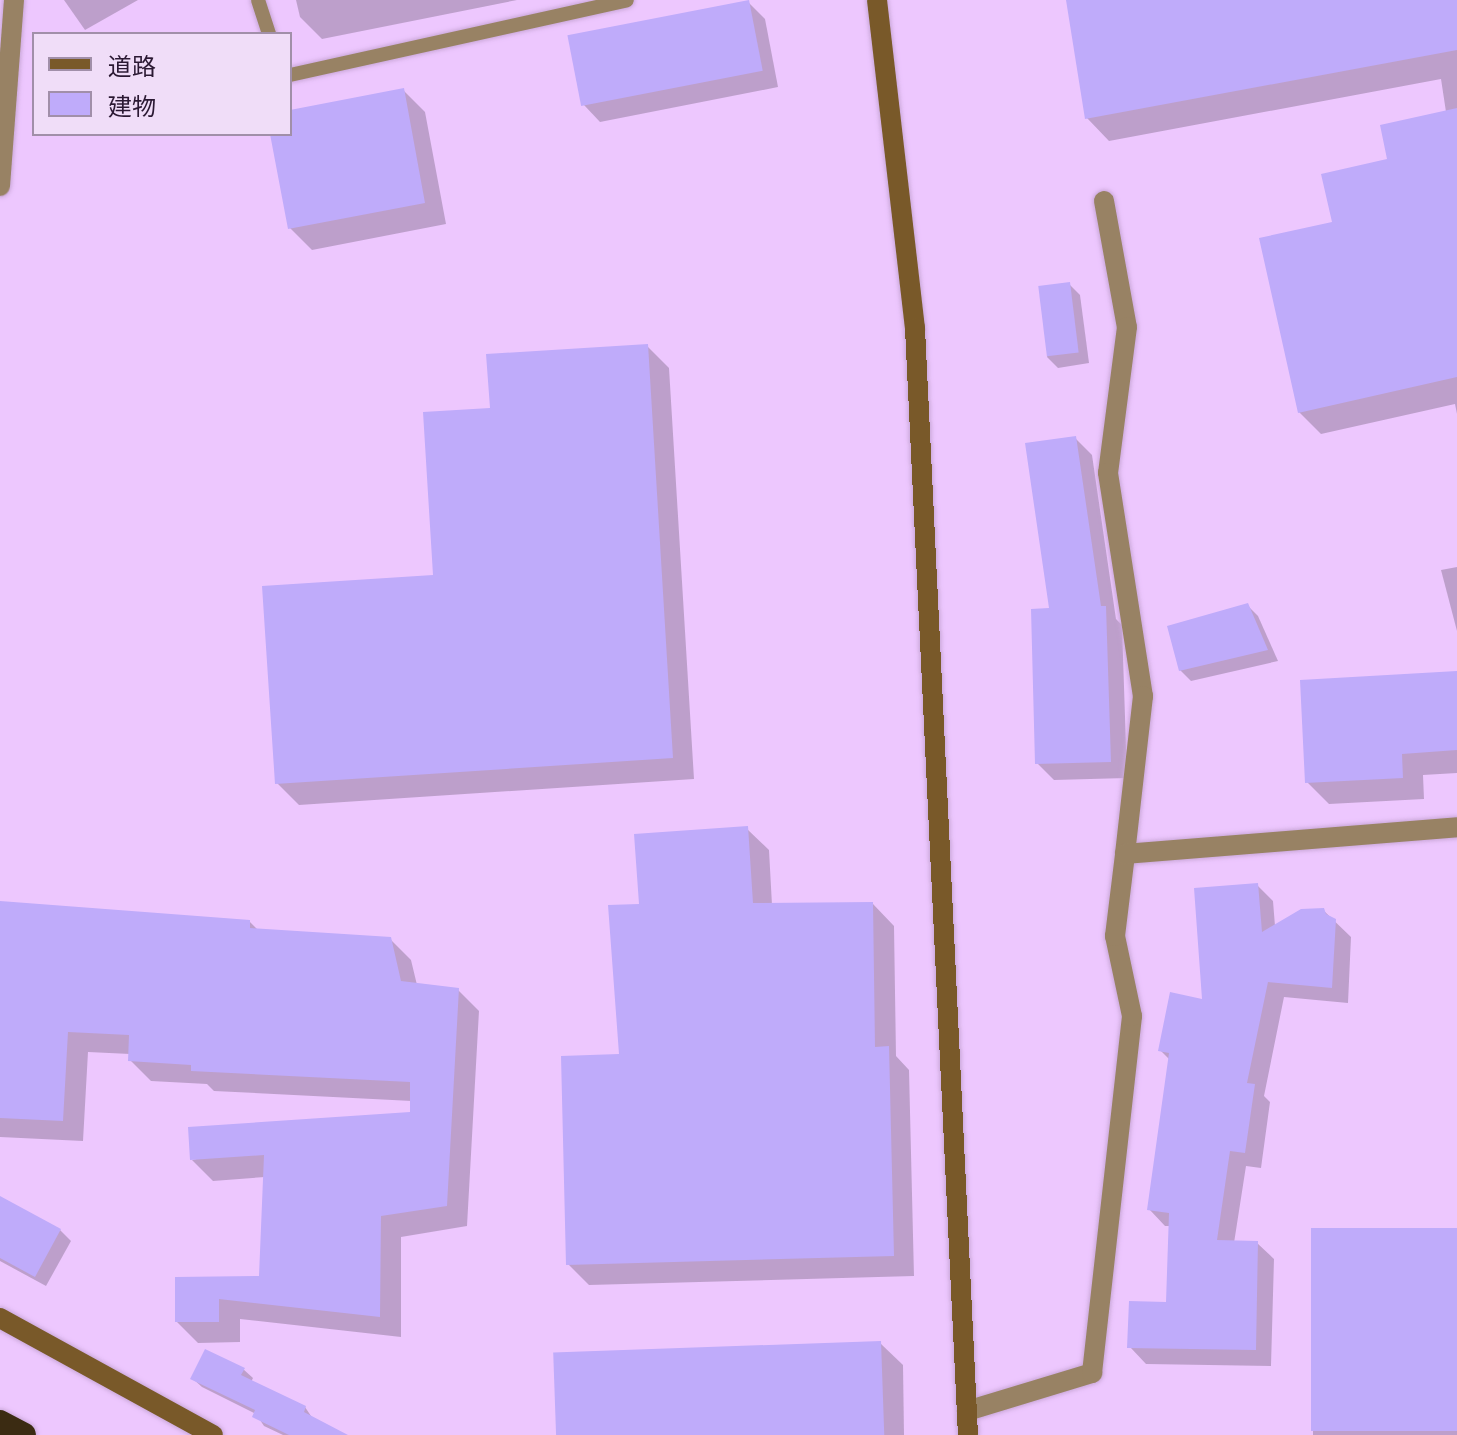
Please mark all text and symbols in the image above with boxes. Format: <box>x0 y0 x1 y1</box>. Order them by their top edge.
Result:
legend <box>32 32 292 136</box>
text: 道路 <box>108 51 156 82</box>
text: 建物 <box>108 91 156 122</box>

